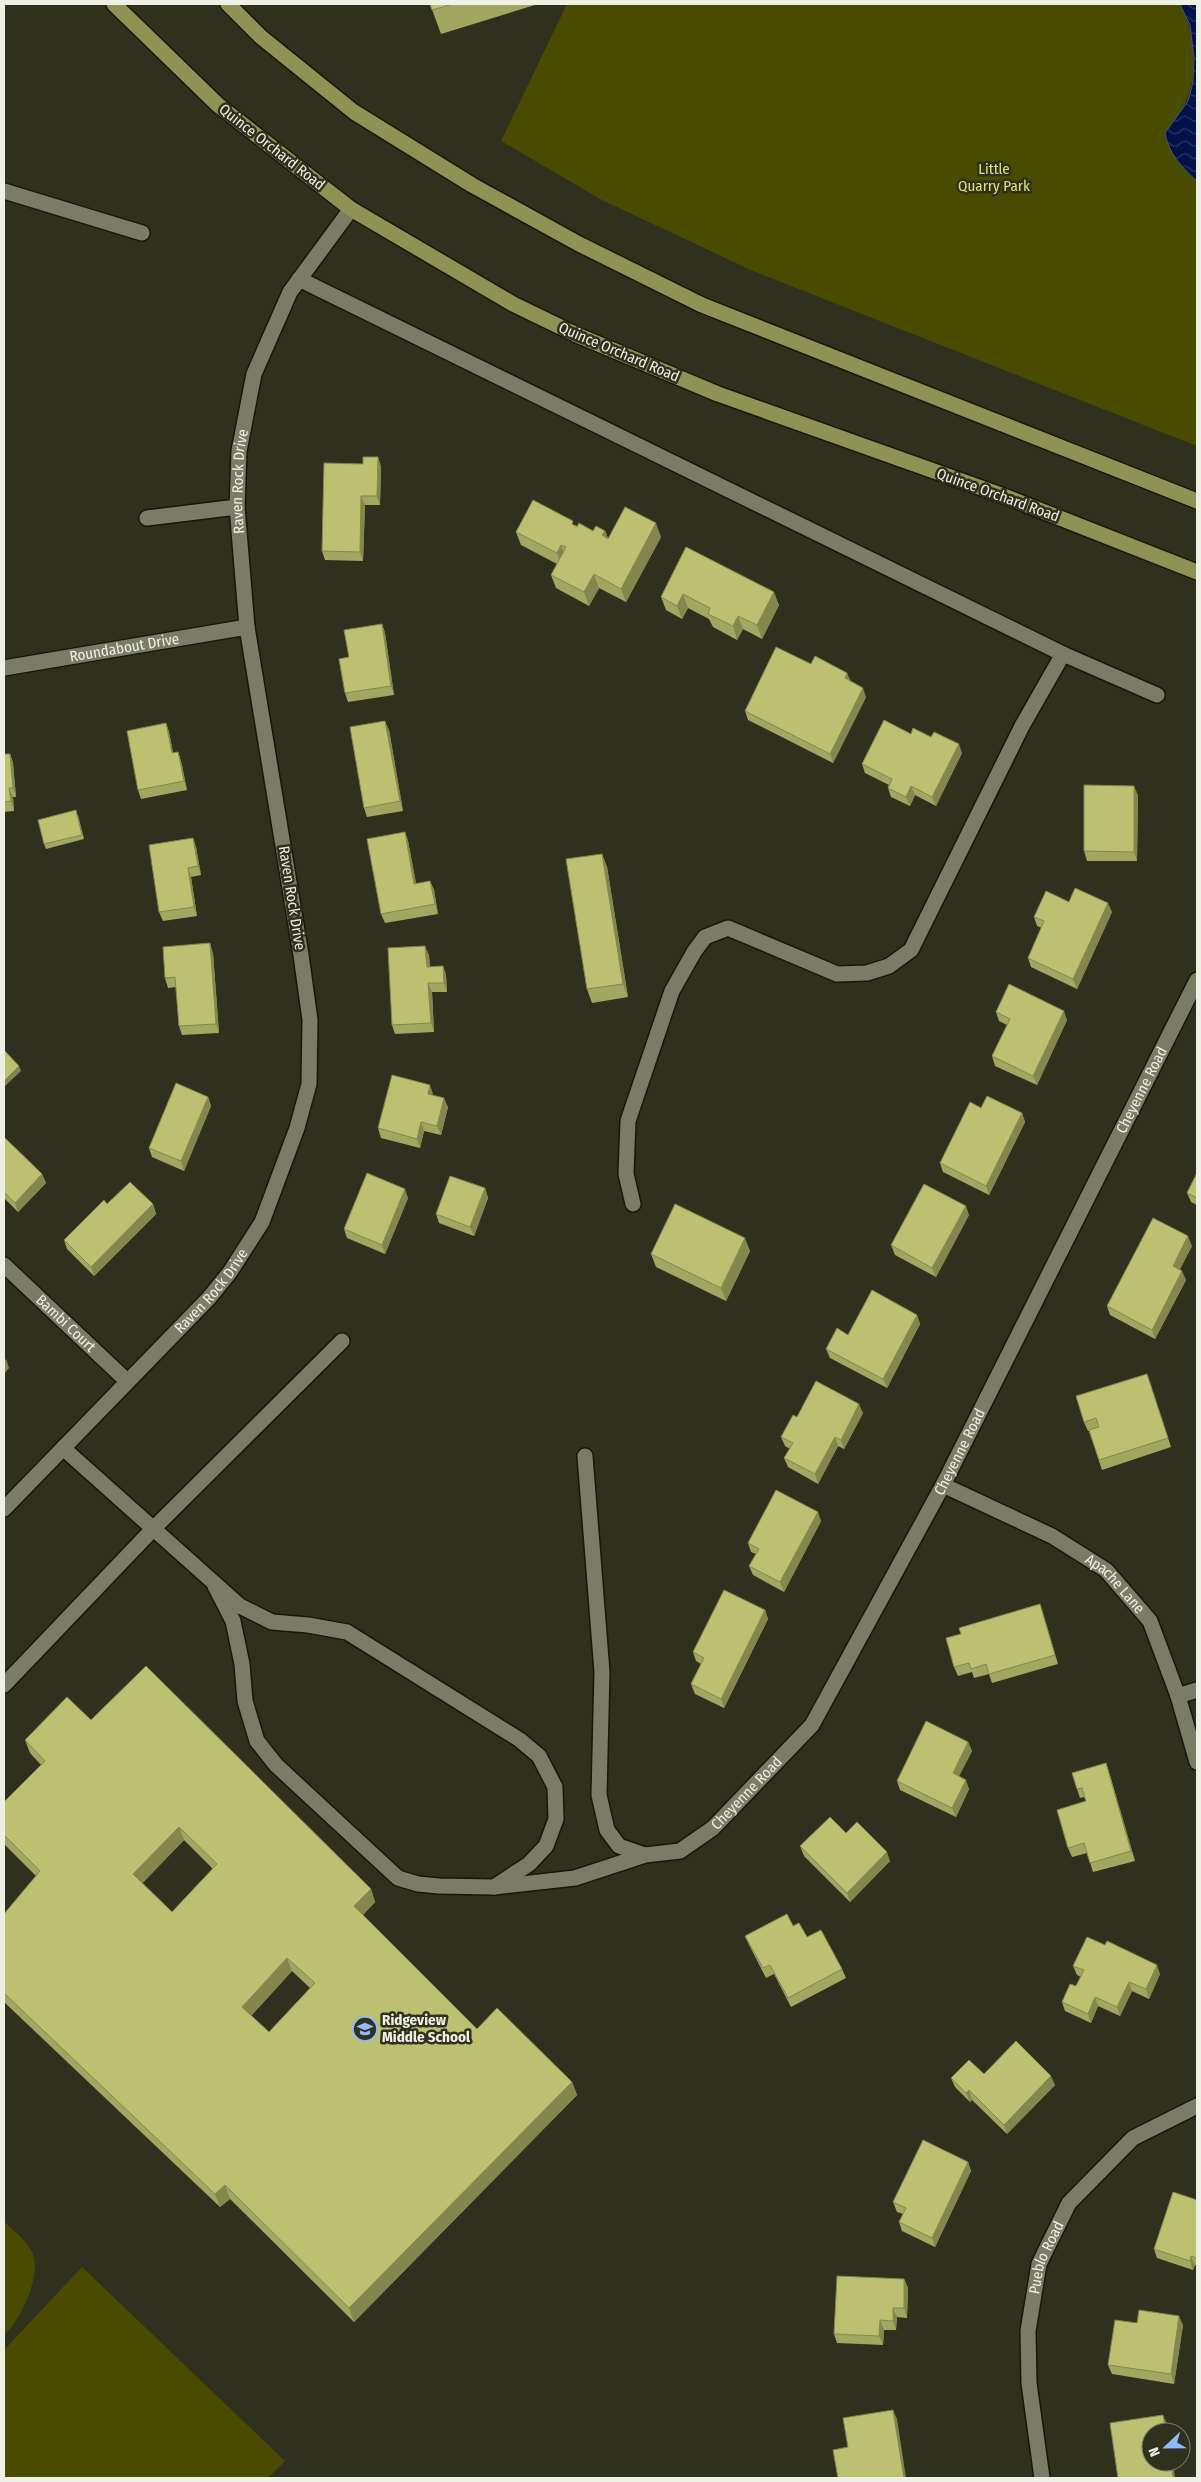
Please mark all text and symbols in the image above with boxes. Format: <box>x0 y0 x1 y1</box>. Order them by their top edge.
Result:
street label: Quince Orchard Road <box>215 100 329 194</box>
park label: Little Quarry Park <box>958 160 1030 195</box>
street label: Quince Orchard Road <box>556 318 682 386</box>
street label: Raven Rock Drive <box>228 427 252 535</box>
street label: Quince Orchard Road <box>934 464 1062 526</box>
street label: Roundabout Drive <box>68 630 181 666</box>
street label: Raven Rock Drive <box>275 845 309 951</box>
street label: Cheyenne Road <box>1112 1044 1171 1136</box>
street label: Raven Rock Drive <box>171 1245 252 1337</box>
street label: Bambi Court <box>32 1291 100 1356</box>
street label: Cheyenne Road <box>930 1406 989 1498</box>
street label: Apache Lane <box>1082 1550 1149 1617</box>
street label: Cheyenne Road <box>707 1753 786 1834</box>
place label: Ridgeview Middle School <box>382 2011 471 2046</box>
school or university icon: Ridgeview Middle School <box>352 2016 378 2042</box>
street label: Pueblo Road <box>1025 2218 1068 2295</box>
north arrow <box>1141 2422 1191 2472</box>
text: N <box>1145 2445 1164 2459</box>

